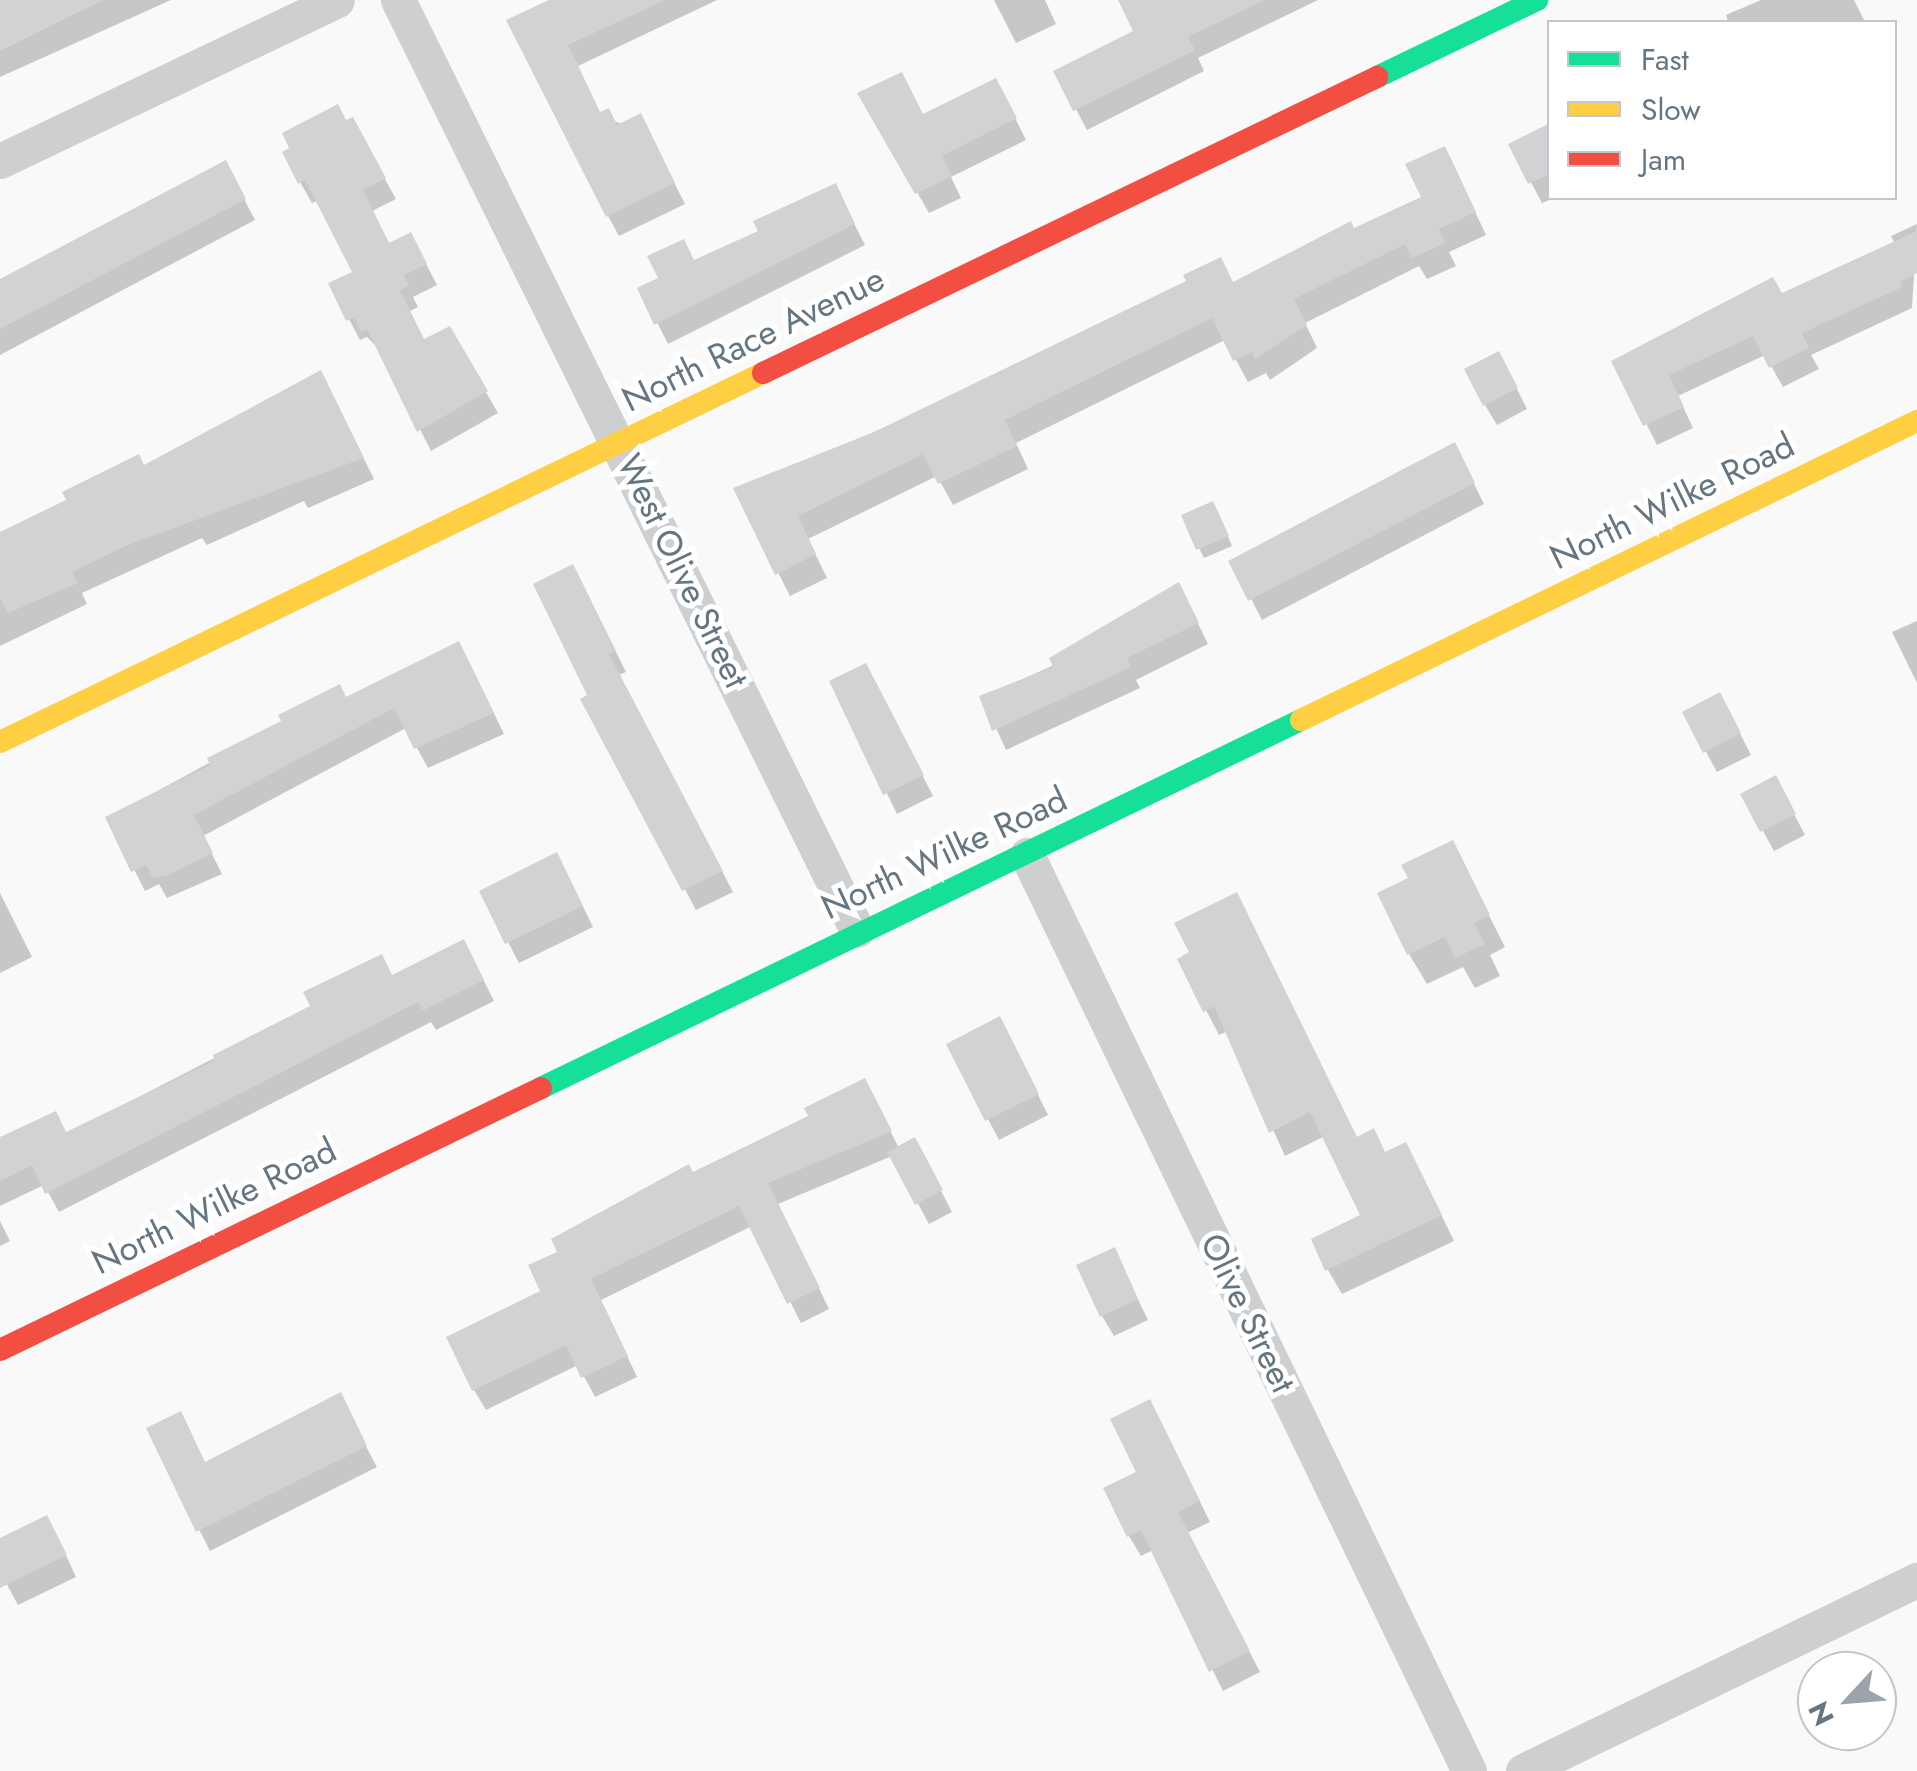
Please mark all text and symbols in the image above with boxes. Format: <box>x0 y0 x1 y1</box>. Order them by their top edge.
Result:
legend <box>1547 20 1897 200</box>
text: Fast <box>1641 38 1689 81</box>
text: Slow <box>1641 88 1701 131</box>
text: Jam <box>1641 138 1686 181</box>
street label: North Race Avenue <box>615 257 891 421</box>
street label: North Wilke Road <box>1543 424 1801 578</box>
street label: West Olive Street <box>608 447 758 695</box>
street label: North Wilke Road <box>814 778 1074 928</box>
street label: North Wilke Road <box>85 1129 343 1283</box>
street label: Olive Street <box>1191 1227 1305 1399</box>
north arrow <box>1797 1651 1897 1751</box>
text: N <box>1798 1695 1845 1732</box>

